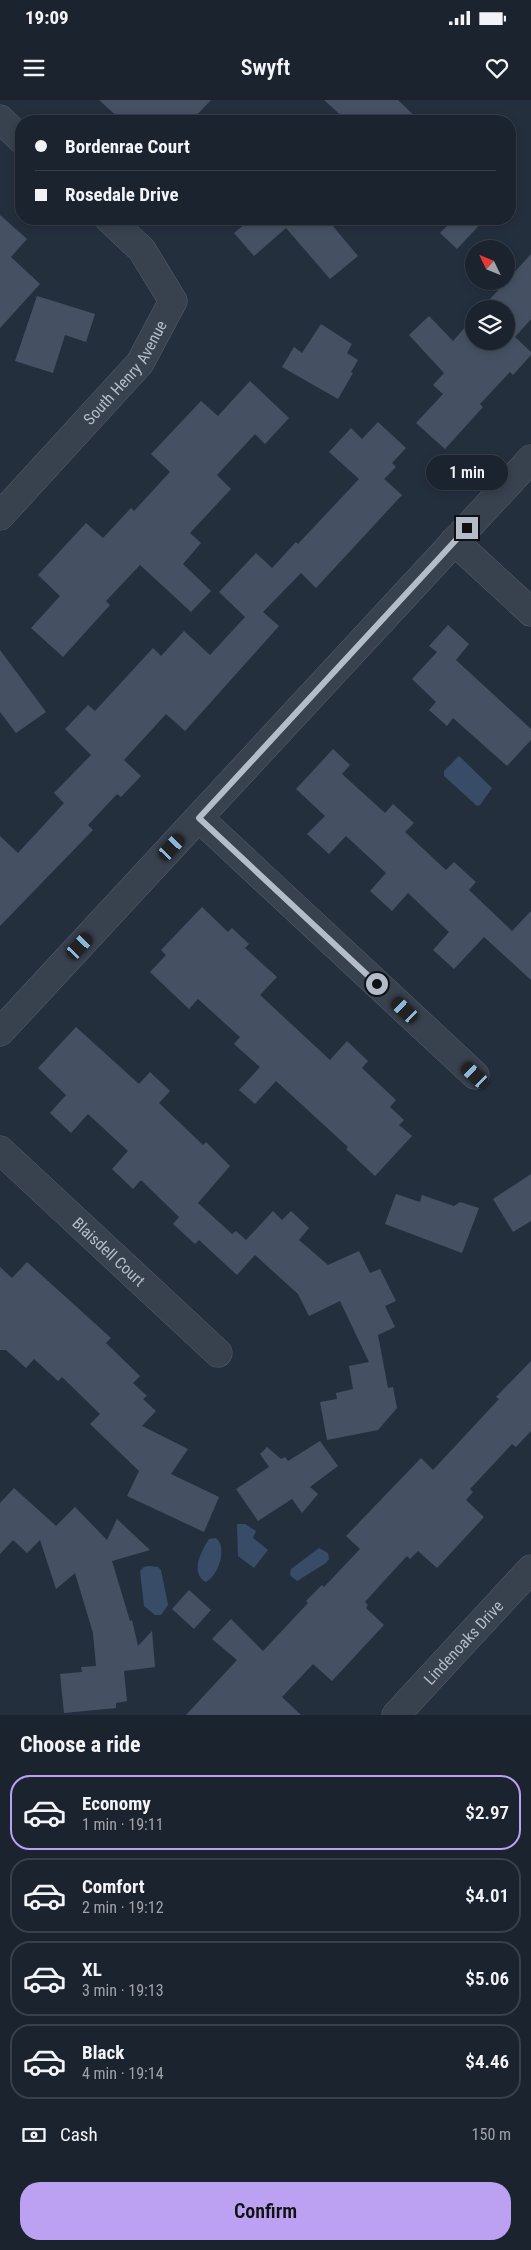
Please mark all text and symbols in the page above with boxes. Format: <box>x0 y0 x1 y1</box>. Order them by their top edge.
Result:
text: 19:09 <box>25 6 69 29</box>
icon: menu <box>20 54 48 82</box>
icon: heart <box>483 54 511 82</box>
text: Swyft <box>241 55 290 80</box>
text: Bordenrae Court <box>65 135 190 158</box>
text: Rosedale Drive <box>65 183 179 206</box>
north arrow <box>465 240 515 290</box>
map controls <box>465 240 515 350</box>
button: layers <box>465 300 515 350</box>
street label: South Henry Avenue <box>79 317 170 428</box>
callout: 1 min <box>426 456 508 490</box>
text: 1 min <box>449 463 485 482</box>
route end <box>456 517 478 539</box>
car <box>156 831 187 863</box>
car <box>64 930 95 962</box>
route start <box>366 973 388 995</box>
car <box>388 994 421 1026</box>
car <box>458 1059 491 1091</box>
street label: Blaisdell Court <box>69 1213 150 1290</box>
street label: Lindenoaks Drive <box>420 1596 507 1688</box>
text: Choose a ride <box>20 1732 141 1757</box>
icon: car <box>22 1790 67 1835</box>
text: Economy <box>82 1792 151 1815</box>
text: $2.97 <box>465 1801 509 1824</box>
text: 1 min · 19:11 <box>82 1815 164 1834</box>
icon: car <box>22 1873 67 1918</box>
text: Comfort <box>82 1875 145 1898</box>
text: $4.01 <box>465 1884 509 1907</box>
text: 2 min · 19:12 <box>82 1898 164 1917</box>
icon: car <box>22 1956 67 2001</box>
text: XL <box>82 1958 102 1981</box>
text: $5.06 <box>465 1967 509 1990</box>
text: 3 min · 19:13 <box>82 1981 164 2000</box>
icon: car <box>22 2039 67 2084</box>
text: Black <box>82 2041 124 2064</box>
text: $4.46 <box>465 2050 509 2073</box>
text: 4 min · 19:14 <box>82 2064 164 2083</box>
icon: cash <box>20 2121 48 2149</box>
text: Cash <box>60 2123 98 2146</box>
text: 150 m <box>472 2125 511 2144</box>
button: Confirm <box>20 2182 511 2240</box>

